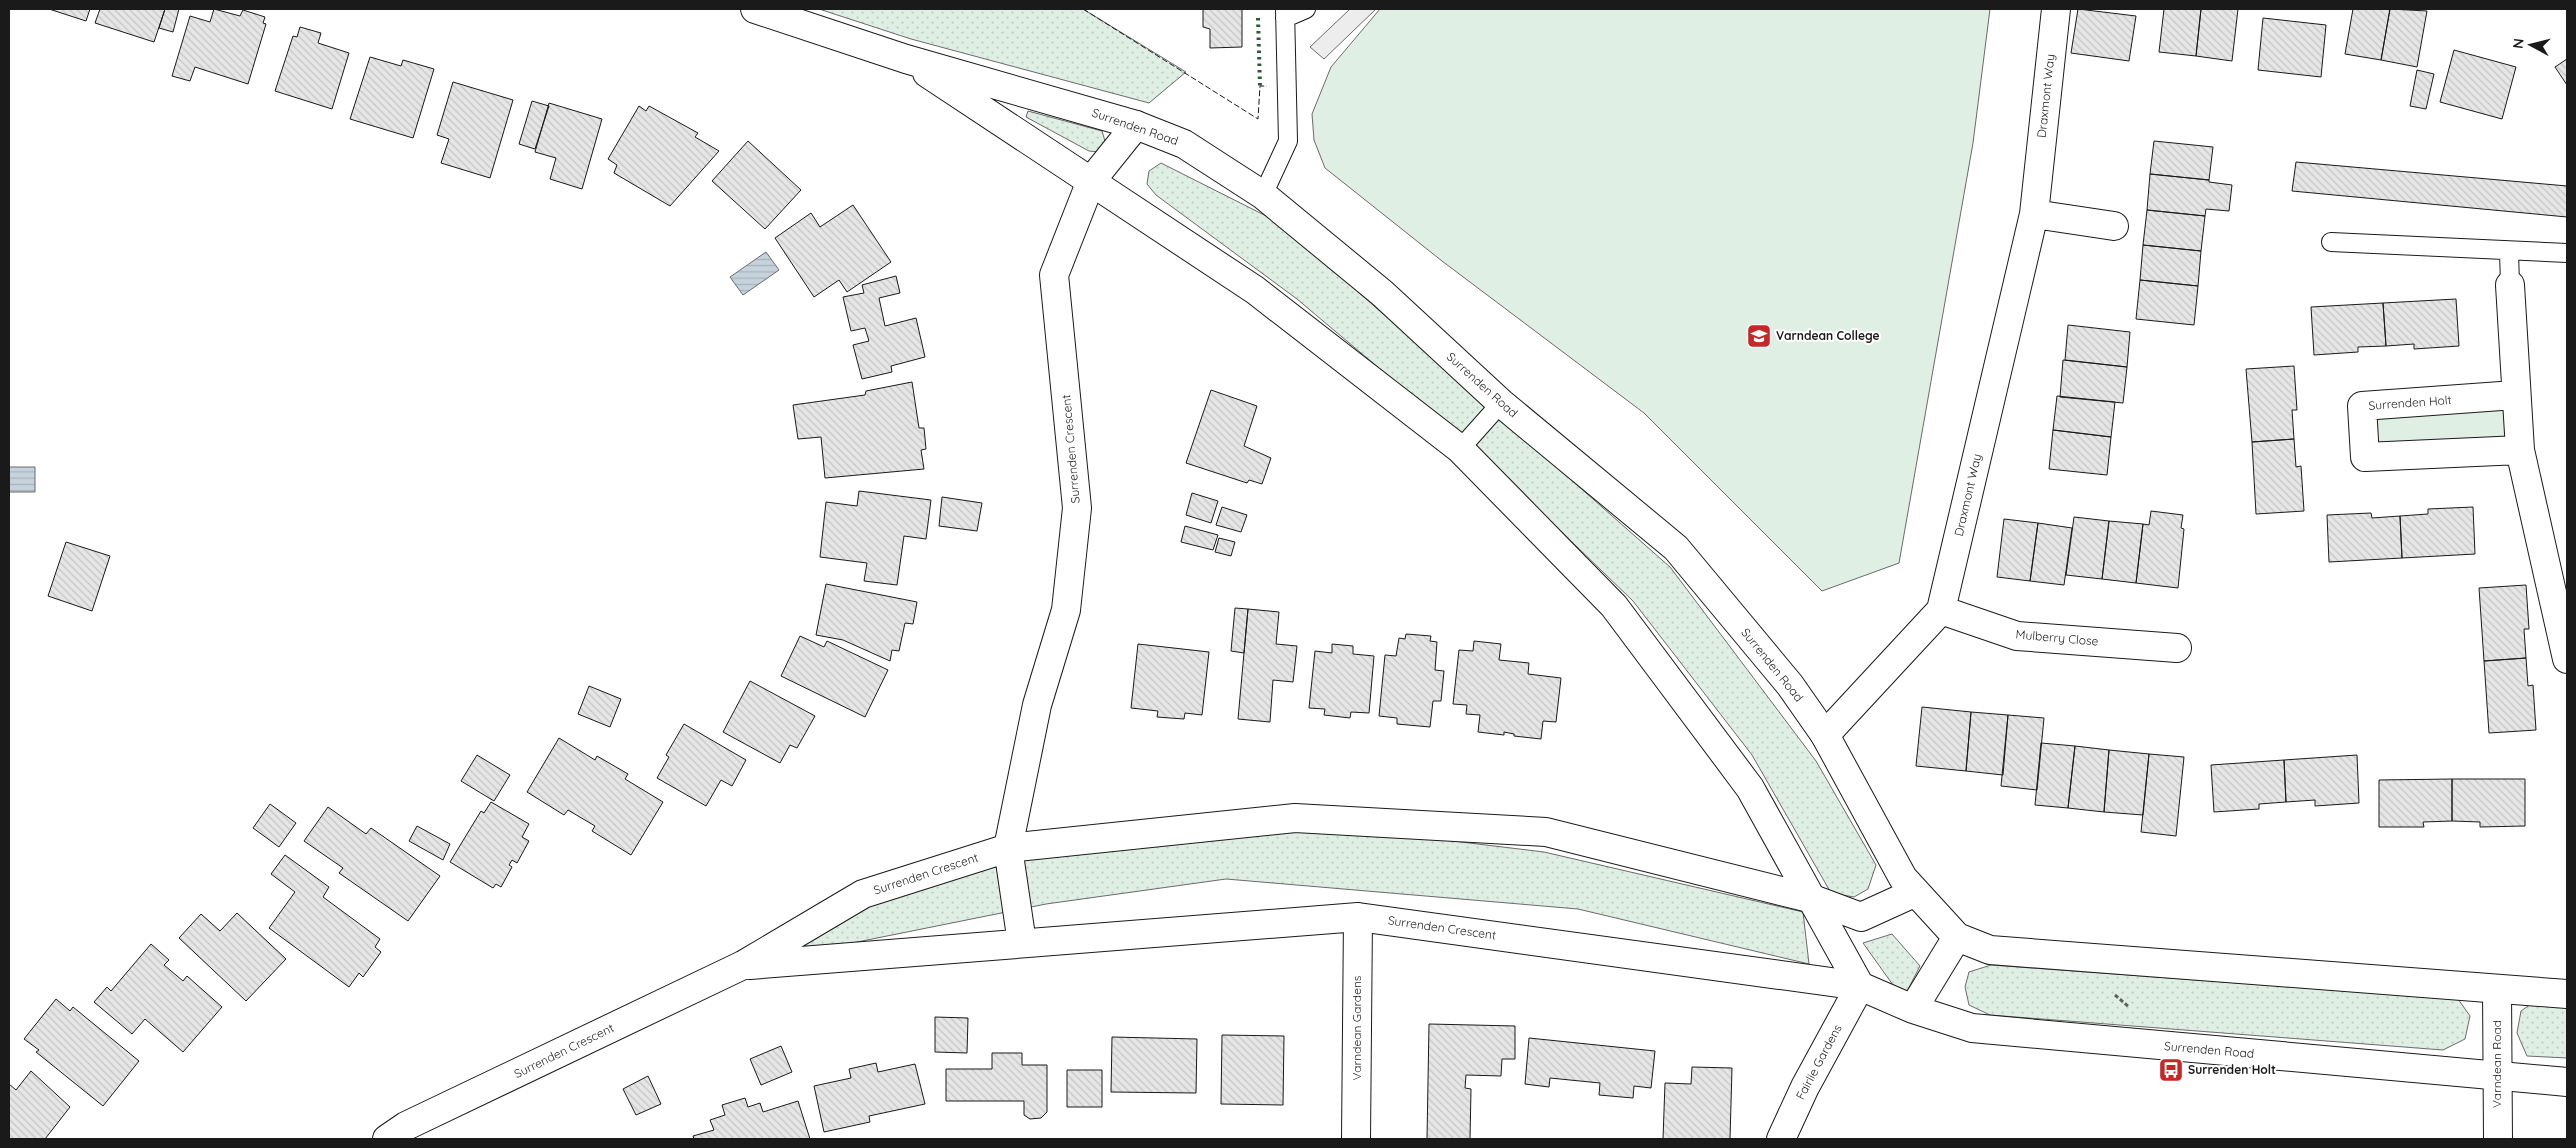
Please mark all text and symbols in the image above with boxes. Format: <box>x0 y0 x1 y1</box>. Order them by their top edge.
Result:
north arrow <box>2506 20 2556 70</box>
text: N <box>2509 37 2528 50</box>
street label: Draxmont Way <box>2034 53 2057 139</box>
street label: Surrenden Road <box>1090 105 1180 148</box>
school or university icon: Varndean College <box>1746 323 1772 349</box>
place label: Varndean College <box>1776 328 1879 343</box>
street label: Surrenden Road <box>1444 349 1521 420</box>
street label: Surrenden Holt <box>2368 392 2452 413</box>
street label: Surrenden Crescent <box>1058 394 1083 504</box>
street label: Draxmont Way <box>1951 452 1984 538</box>
street label: Surrenden Road <box>1738 625 1807 704</box>
street label: Mulberry Close <box>2015 626 2099 649</box>
street label: Surrenden Crescent <box>872 850 980 898</box>
street label: Surrenden Crescent <box>1387 912 1497 943</box>
street label: Varndean Gardens <box>1349 975 1364 1081</box>
street label: Surrenden Crescent <box>511 1020 616 1081</box>
street label: Varndean Road <box>2489 1020 2504 1108</box>
street label: Fairlie Gardens <box>1792 1021 1845 1102</box>
street label: Surrenden Road <box>2163 1038 2255 1061</box>
bus stop icon: Surrenden Holt <box>2158 1057 2184 1083</box>
place label: Surrenden Holt <box>2188 1062 2276 1077</box>

